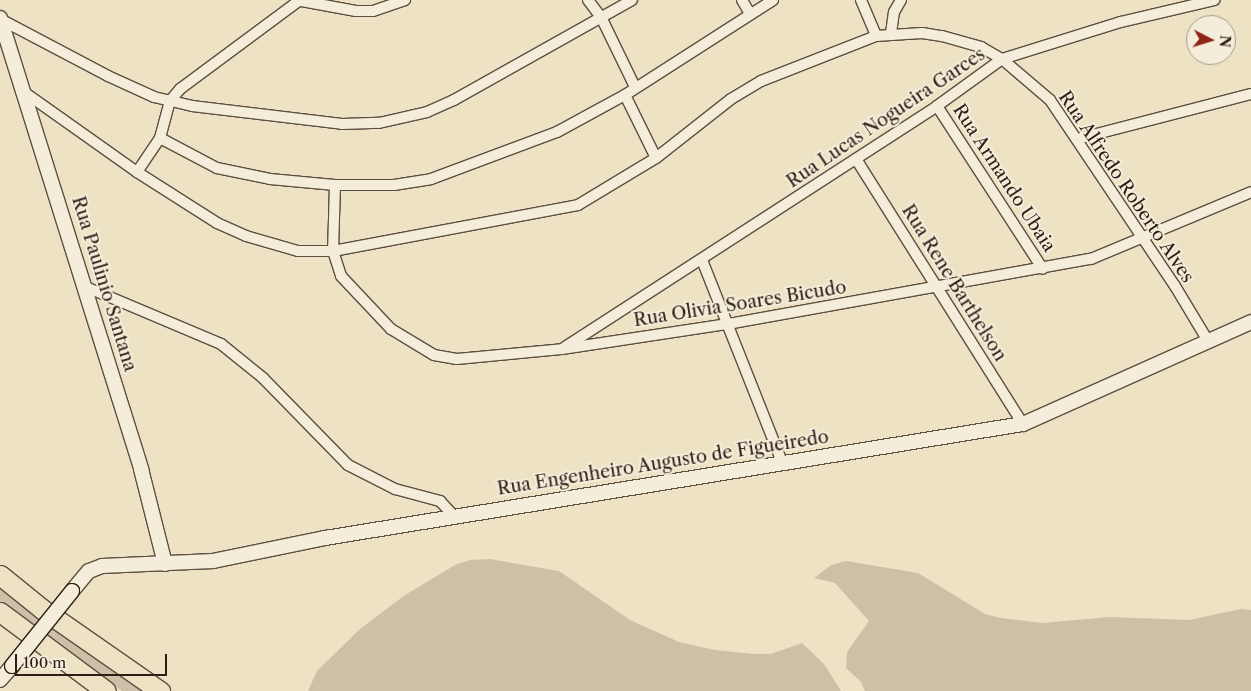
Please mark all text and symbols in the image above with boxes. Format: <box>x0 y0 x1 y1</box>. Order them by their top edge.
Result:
north arrow <box>1186 15 1236 65</box>
text: N <box>1215 34 1234 48</box>
street label: Rua Lucas Nogueira Garces <box>783 43 989 193</box>
street label: Rua Alfredo Roberto Alves <box>1053 86 1199 288</box>
street label: Rua Armando Ubaia <box>948 100 1060 256</box>
street label: Rua Paulinio Santana <box>67 194 141 374</box>
street label: Rua Rene Barthelson <box>897 201 1011 365</box>
street label: Rua Olivia Soares Bicudo <box>632 276 848 332</box>
street label: Rua Engenheiro Augusto de Figueiredo <box>495 426 831 500</box>
scale bar <box>18 644 170 676</box>
text: 100 m <box>23 653 66 672</box>

